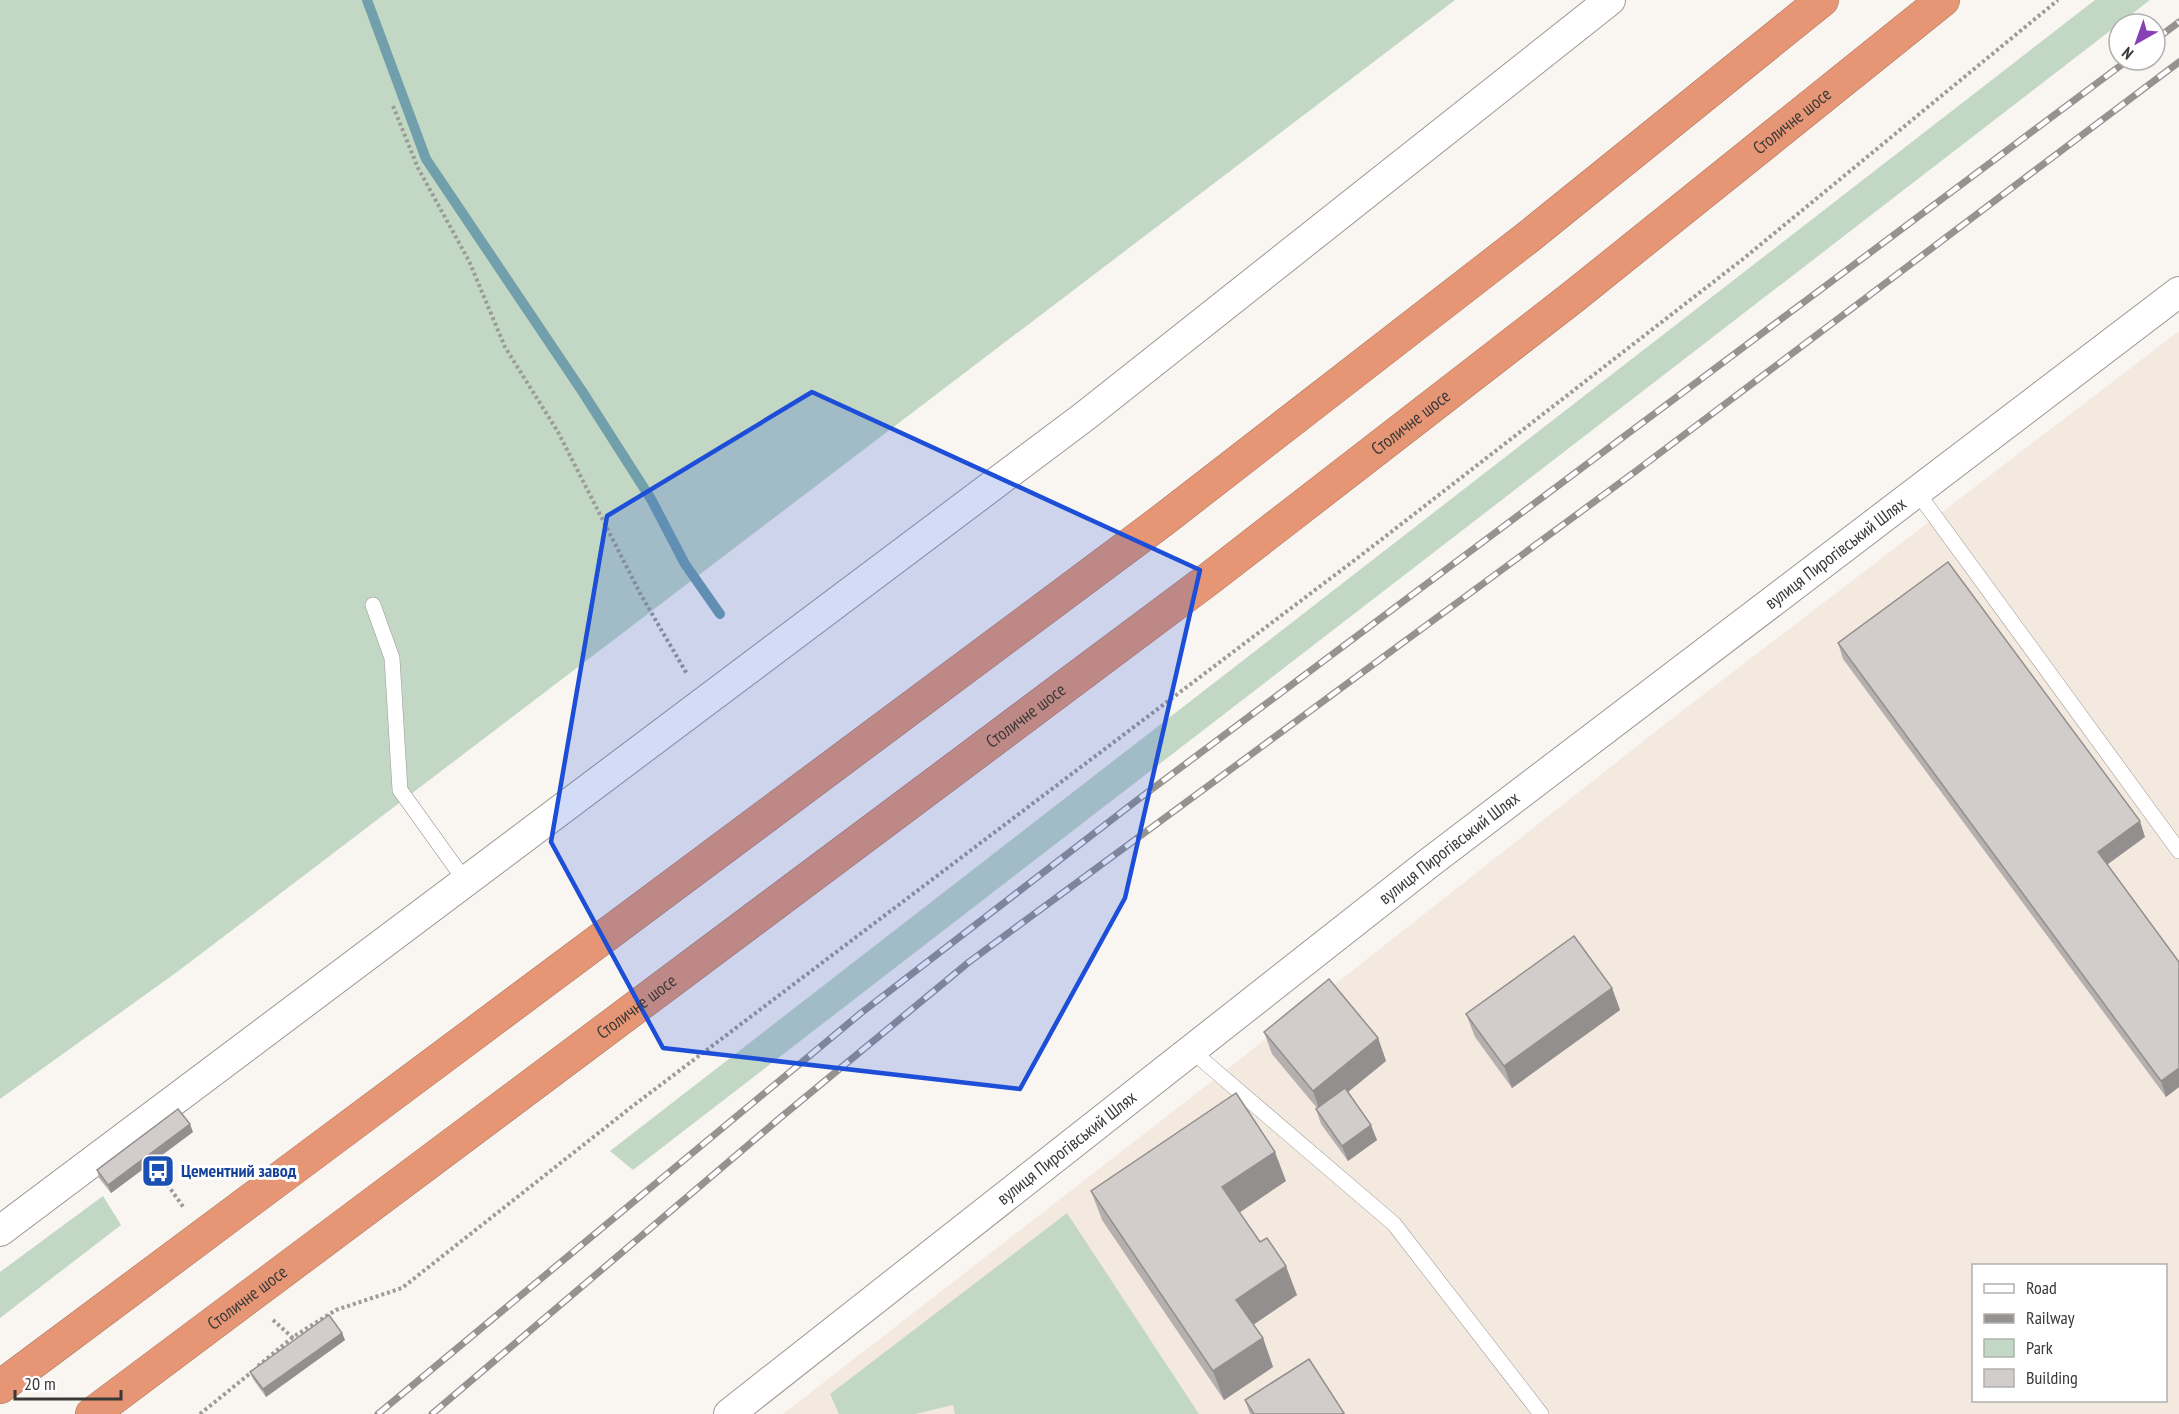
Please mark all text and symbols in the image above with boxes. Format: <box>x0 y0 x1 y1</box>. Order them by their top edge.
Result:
north arrow <box>2107 12 2167 72</box>
text: N <box>2118 43 2137 64</box>
street label: Столичне шосе <box>1748 82 1836 159</box>
street label: Столичне шосе <box>1366 384 1455 460</box>
street label: вулиця Пирогівський Шлях <box>1760 492 1911 614</box>
street label: Столичне шосе <box>981 678 1070 753</box>
street label: вулиця Пирогівський Шлях <box>1374 786 1524 909</box>
street label: Столичне шосе <box>592 969 681 1044</box>
street label: вулиця Пирогівський Шлях <box>992 1085 1142 1210</box>
bus stop icon: Цементний завод <box>140 1153 176 1189</box>
place label: Цементний завод <box>181 1159 297 1182</box>
street label: Столичне шосе <box>202 1260 292 1335</box>
legend <box>1972 1264 2167 1402</box>
text: Road <box>2026 1276 2057 1299</box>
text: Railway <box>2026 1306 2075 1329</box>
text: Park <box>2026 1336 2053 1359</box>
scale bar <box>15 1363 122 1401</box>
text: Building <box>2026 1366 2078 1389</box>
text: 20 m <box>24 1372 56 1395</box>

